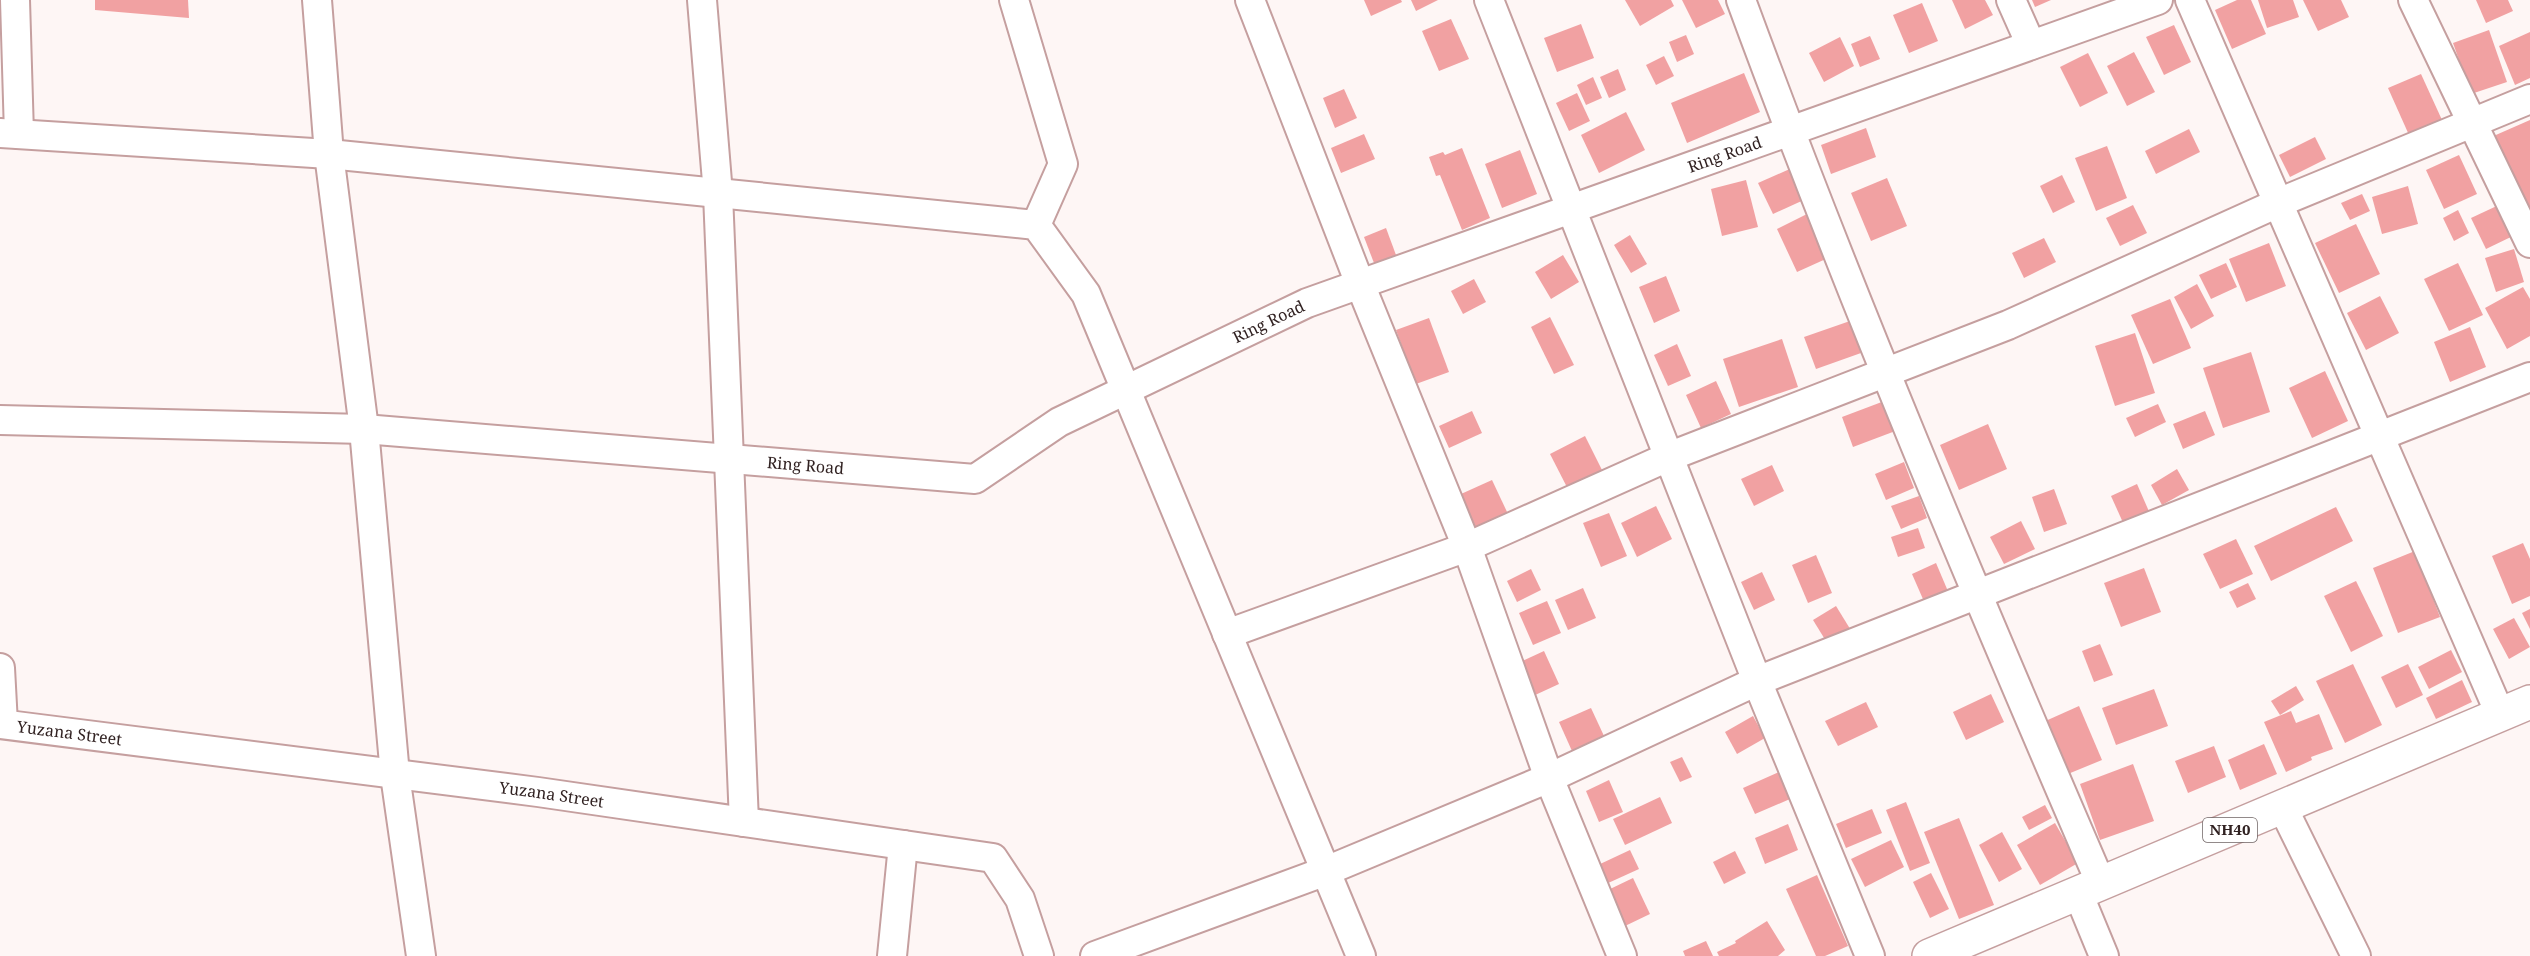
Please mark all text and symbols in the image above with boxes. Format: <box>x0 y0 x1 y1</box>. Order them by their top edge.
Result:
street label: Ring Road <box>1684 131 1765 178</box>
street label: Ring Road <box>1229 295 1308 348</box>
street label: Ring Road <box>766 451 845 479</box>
street label: Yuzana Street <box>15 715 124 750</box>
street label: Yuzana Street <box>497 776 606 812</box>
road number: NH40 <box>2203 818 2257 842</box>

